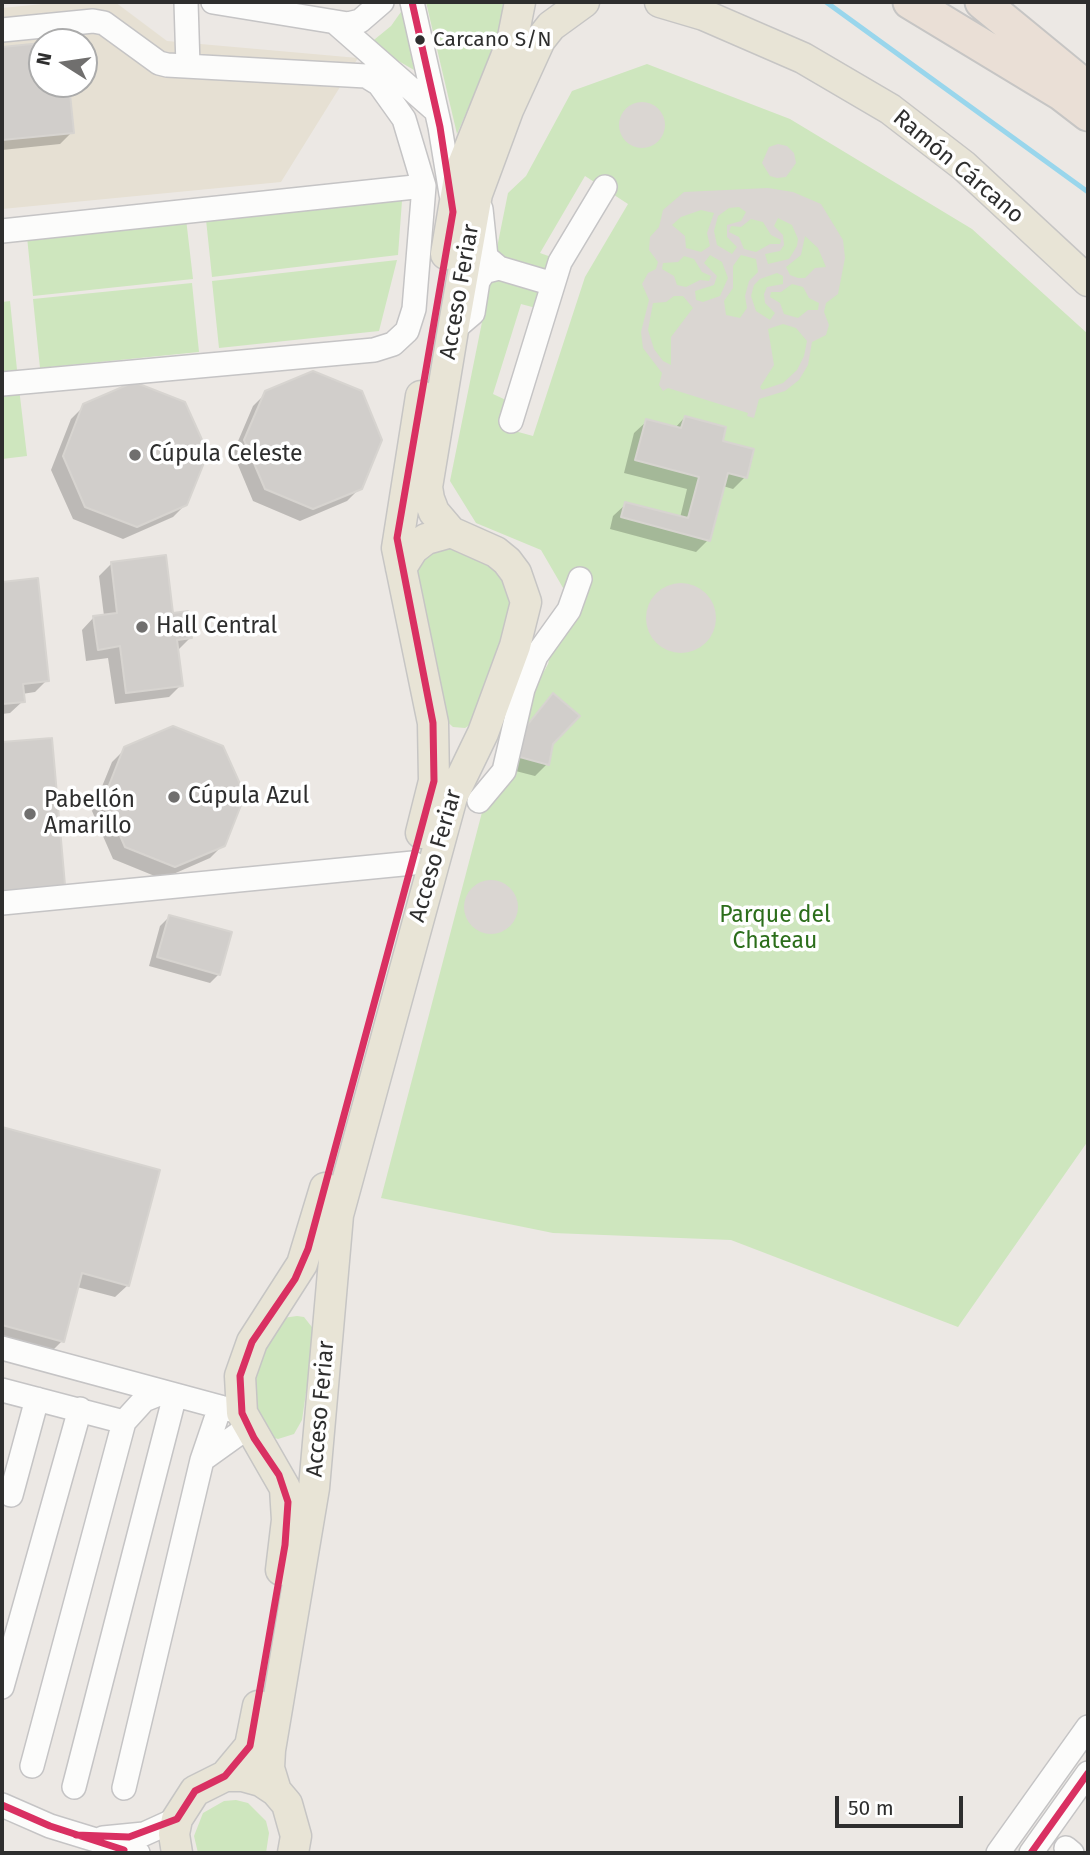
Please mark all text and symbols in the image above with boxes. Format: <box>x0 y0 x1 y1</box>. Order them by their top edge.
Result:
place label: Carcano S/N <box>433 27 552 53</box>
north arrow <box>28 28 98 98</box>
marker: Carcano S/N <box>413 33 427 47</box>
text: N <box>31 50 56 68</box>
street label: Ramón Cárcano <box>887 104 1029 230</box>
street label: Acceso Feriar <box>435 222 485 362</box>
place label: Cúpula Celeste <box>149 441 303 469</box>
marker: Cúpula Celeste <box>127 447 143 463</box>
place label: Hall Central <box>156 613 277 641</box>
marker: Hall Central <box>134 619 150 635</box>
place label: Cúpula Azul <box>188 783 309 811</box>
street label: Acceso Feriar <box>404 786 468 926</box>
place label: Pabellón Amarillo <box>44 787 135 841</box>
marker: Cúpula Azul <box>166 789 182 805</box>
marker: Pabellón Amarillo <box>22 806 38 822</box>
park label: Parque del Chateau <box>719 902 831 956</box>
street label: Acceso Feriar <box>301 1340 341 1478</box>
scale bar <box>838 1782 966 1826</box>
text: 50 m <box>848 1795 894 1821</box>

